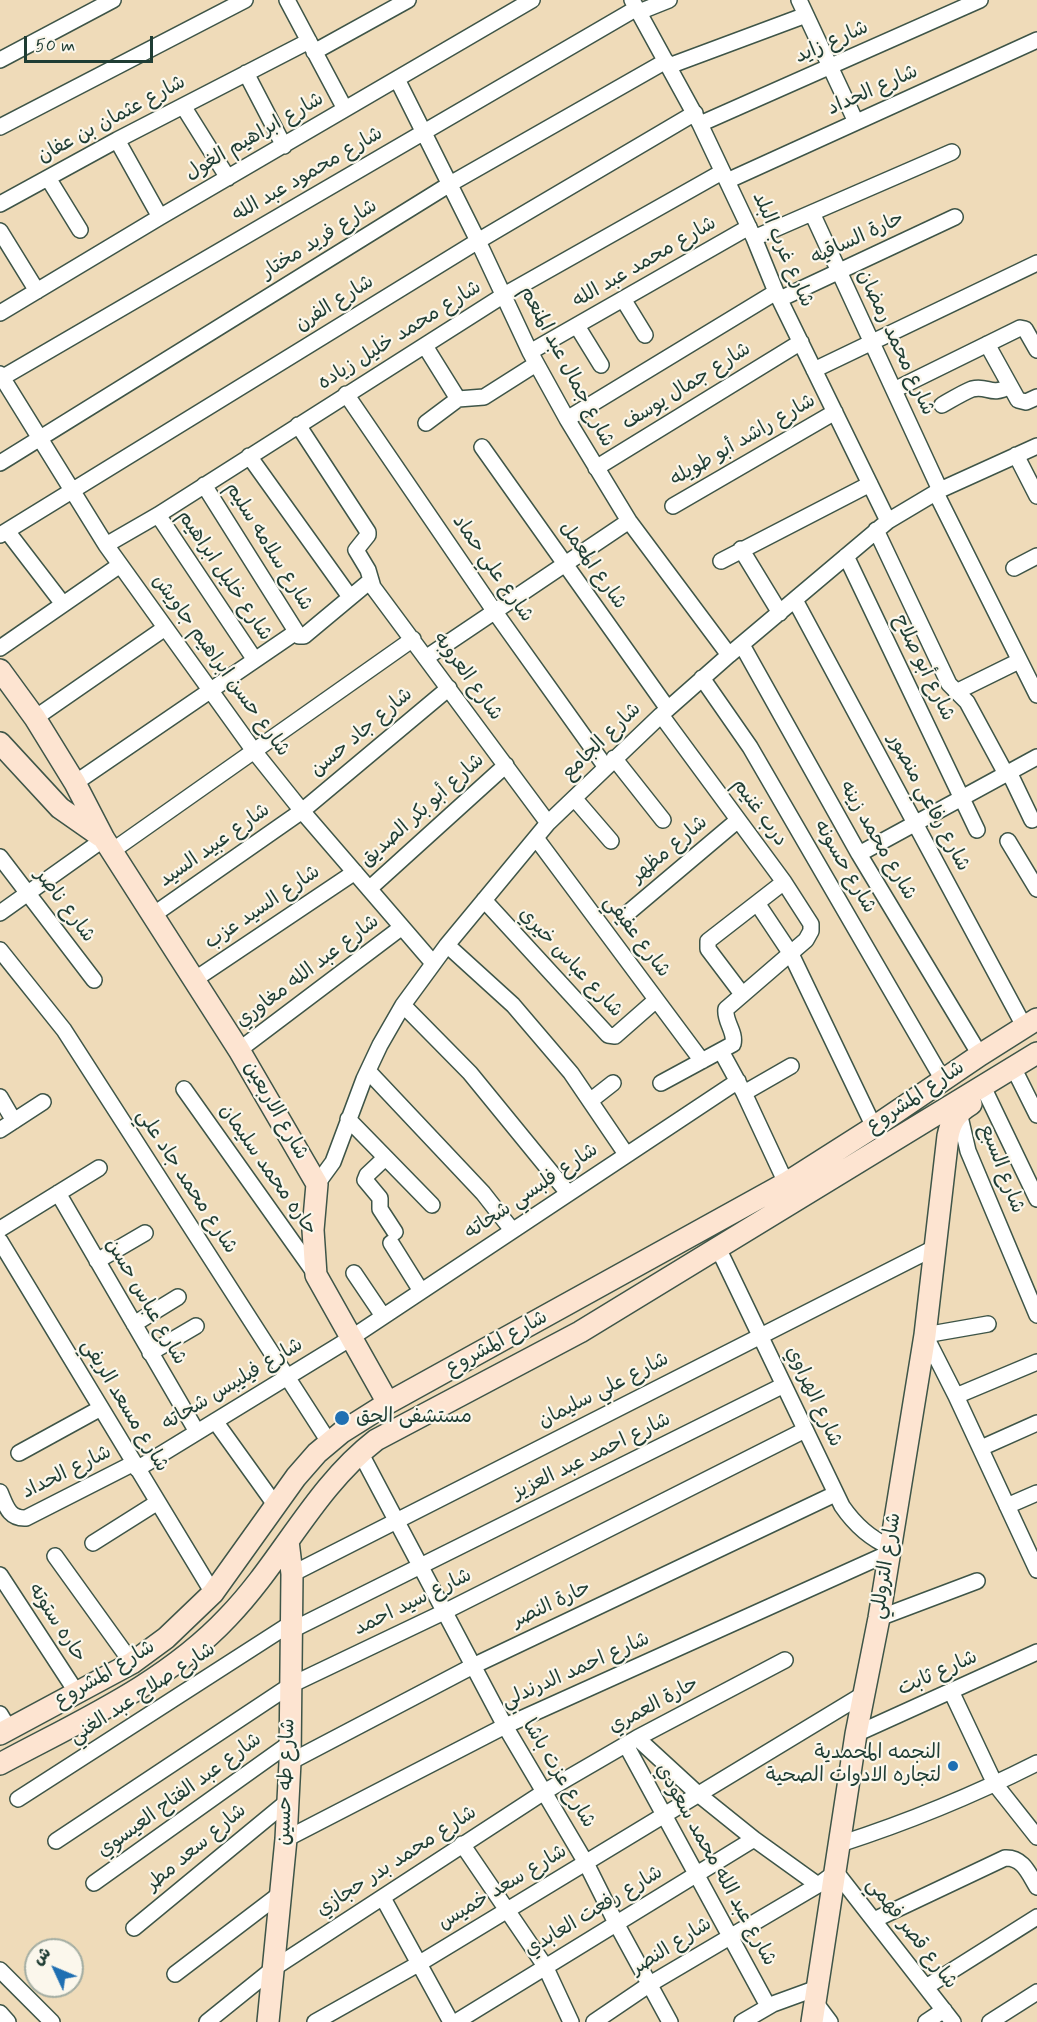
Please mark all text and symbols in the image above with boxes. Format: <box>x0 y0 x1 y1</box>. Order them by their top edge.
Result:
street label: شارع زايد <box>792 16 872 70</box>
scale bar <box>27 24 156 62</box>
text: 50 m <box>35 34 75 58</box>
street label: شارع الحداد <box>824 60 922 122</box>
street label: شارع عثمان بن عفان <box>34 71 190 169</box>
street label: شارع ابراهيم الغول <box>181 88 329 186</box>
street label: شارع محمود عبد الله <box>228 122 388 228</box>
street label: شارع غرب البلد <box>746 189 818 311</box>
street label: شارع فريد مختار <box>258 195 382 285</box>
street label: حارة الساقيه <box>808 207 908 271</box>
street label: شارع محمد عبد الله <box>569 212 721 314</box>
street label: شارع محمد رمضان <box>851 266 939 420</box>
street label: شارع الفرن <box>291 271 379 337</box>
street label: شارع محمد خليل زياده <box>314 276 486 396</box>
street label: شارع جمال عبد المنعم <box>513 282 619 452</box>
street label: شارع جمال يوسف <box>618 338 756 436</box>
street label: شارع راشد أبو طويله <box>666 389 820 493</box>
street label: شارع سلامه سليم <box>219 478 317 616</box>
street label: شارع خليل ابراهيم <box>171 506 277 646</box>
street label: شارع علي حماد <box>446 511 538 627</box>
street label: شارع المعمل <box>553 517 631 615</box>
street label: شارع حسن ابراهيم جاويش <box>146 570 294 762</box>
street label: شارع أبو صلاح <box>887 611 959 725</box>
street label: شارع العروبه <box>427 628 507 726</box>
street label: شارع جاد حسن <box>306 683 418 783</box>
street label: شارع الجامع <box>557 698 647 786</box>
street label: شارع رفاعي منصور <box>882 730 974 876</box>
street label: شارع أبو بكر الصديق <box>356 749 490 873</box>
street label: درب غنيم <box>726 774 792 852</box>
street label: شارع محمد زينه <box>833 777 921 905</box>
street label: شارع عبيد السيد <box>155 799 275 893</box>
street label: شارع مظهر <box>627 811 713 889</box>
street label: شارع حسونه <box>808 816 880 918</box>
street label: شارع السيد عزب <box>201 861 325 955</box>
street label: شارع ناصر <box>28 864 100 948</box>
street label: شارع عفيفي <box>597 891 675 983</box>
street label: شارع عباس خيري <box>513 903 627 1023</box>
street label: شارع عبد الله مغاوري <box>231 910 385 1034</box>
street label: شارع المشروع <box>862 1056 970 1140</box>
street label: شارع الاربعين <box>237 1057 313 1165</box>
street label: حاره محمد سليمان <box>213 1100 321 1240</box>
street label: شارع محمد جاد علي <box>130 1105 242 1259</box>
street label: شارع السبع <box>973 1121 1029 1217</box>
street label: شارع فلبسي شحاته <box>461 1139 603 1245</box>
street label: شارع عباس حسن <box>99 1234 191 1370</box>
street label: شارع المشروع <box>442 1306 552 1382</box>
street label: شارع فيليبس شحاته <box>158 1333 308 1437</box>
street label: شارع مسعد الريفي <box>75 1335 173 1477</box>
street label: شارع الهراوي <box>779 1343 847 1451</box>
street label: شارع علي سليمان <box>535 1348 673 1434</box>
place label: مستشفى الحق <box>356 1406 472 1430</box>
street label: شارع احمد عبد العزيز <box>509 1408 675 1506</box>
marker: مستشفى الحق <box>333 1409 351 1427</box>
street label: شارع الحداد <box>18 1441 116 1505</box>
street label: شارع التروللي <box>867 1511 907 1621</box>
street label: شارع سيد احمد <box>350 1564 476 1642</box>
street label: حارة النصر <box>509 1576 595 1634</box>
street label: حاره ستوته <box>22 1579 90 1667</box>
street label: شارع احمد الدرندلي <box>498 1628 654 1714</box>
street label: شارع المشروع <box>50 1636 160 1714</box>
street label: شارع صلاح عبد الغني <box>66 1638 220 1750</box>
street label: شارع ثابت <box>894 1646 982 1702</box>
street label: حارة العمري <box>605 1672 703 1740</box>
street label: شارع عزت باشا <box>516 1715 600 1833</box>
street label: شارع طه حسين <box>273 1718 301 1846</box>
street label: شارع عبد الفتاح العيسوي <box>93 1728 267 1864</box>
place label: النجمه المحمدية لتجاره الادوات الصحية <box>766 1742 941 1789</box>
marker: النجمه المحمدية لتجاره الادوات الصحية <box>946 1759 960 1773</box>
street label: شارع عبد الله محمد سعودي <box>649 1760 781 1970</box>
street label: شارع سعد مطر <box>142 1799 252 1897</box>
street label: شارع محمد بدر حجازي <box>312 1801 482 1923</box>
street label: شارع سعد خميس <box>434 1840 572 1936</box>
street label: شارع رفعت العابدي <box>520 1861 668 1963</box>
street label: شارع قصر فهمي <box>860 1874 962 1994</box>
street label: شارع النصر <box>627 1913 717 1981</box>
north arrow <box>24 1938 84 1998</box>
text: ش <box>28 1943 56 1970</box>

